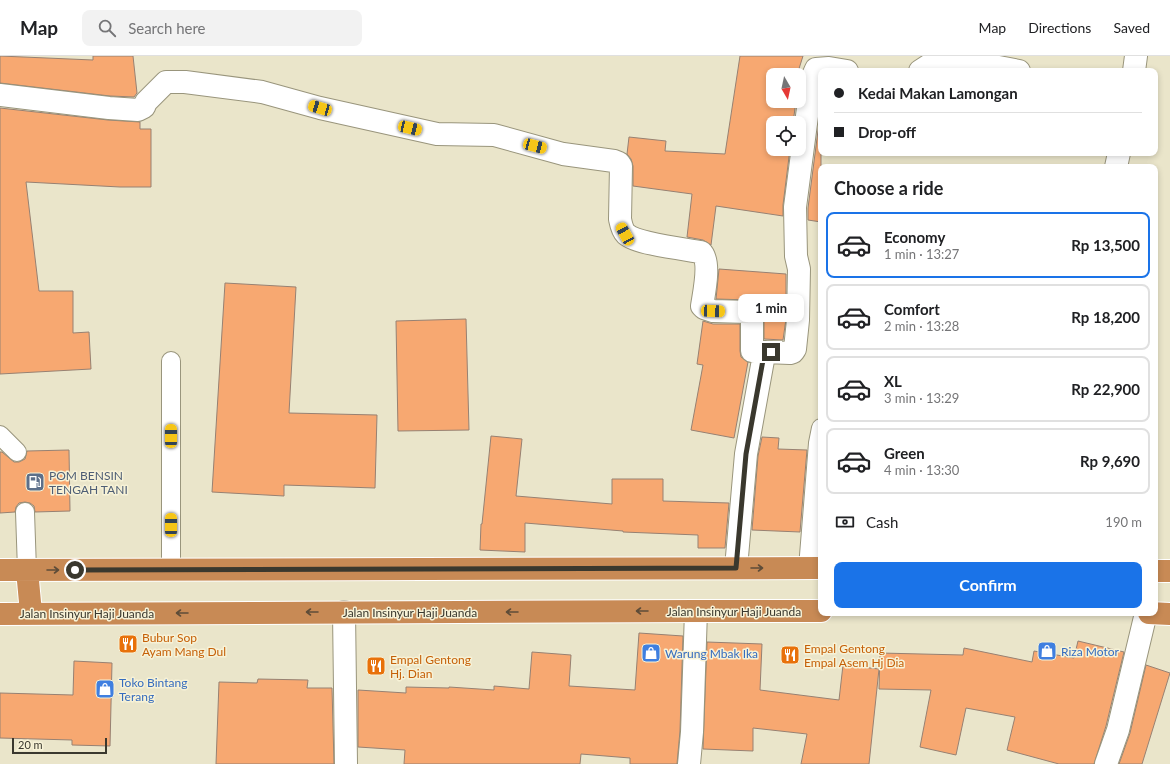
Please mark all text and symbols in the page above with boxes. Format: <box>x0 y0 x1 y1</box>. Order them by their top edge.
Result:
search box <box>82 10 362 46</box>
text: Map <box>20 16 58 39</box>
icon: search <box>96 17 118 39</box>
text: Search here <box>128 19 206 37</box>
text: Map <box>979 19 1006 36</box>
text: Directions <box>1028 19 1091 36</box>
text: Saved <box>1113 19 1150 36</box>
north arrow <box>766 68 806 108</box>
map controls <box>766 68 806 156</box>
text: Kedai Makan Lamongan <box>858 84 1018 102</box>
car <box>307 99 333 117</box>
button: locate <box>766 116 806 156</box>
car <box>397 119 423 137</box>
text: Drop-off <box>858 123 916 141</box>
car <box>522 137 548 155</box>
text: Choose a ride <box>834 177 943 199</box>
car <box>614 221 636 247</box>
icon: car <box>836 227 872 263</box>
text: Economy <box>884 228 945 246</box>
text: Rp 13,500 <box>1071 236 1140 254</box>
text: 1 min · 13:27 <box>884 246 959 262</box>
callout: 1 min <box>738 294 804 322</box>
icon: car <box>836 299 872 335</box>
text: 1 min <box>755 300 787 316</box>
text: Comfort <box>884 300 940 318</box>
car <box>701 305 725 317</box>
text: Rp 18,200 <box>1071 308 1140 326</box>
text: 2 min · 13:28 <box>884 318 959 334</box>
route end <box>762 343 780 361</box>
icon: car <box>836 371 872 407</box>
text: XL <box>884 372 902 390</box>
text: Rp 22,900 <box>1071 380 1140 398</box>
text: 3 min · 13:29 <box>884 390 959 406</box>
car <box>165 424 177 448</box>
icon: car <box>836 443 872 479</box>
text: Green <box>884 444 925 462</box>
text: Rp 9,690 <box>1080 452 1140 470</box>
text: 4 min · 13:30 <box>884 462 959 478</box>
place label: POM BENSIN TENGAH TANI <box>49 468 128 497</box>
fuel station icon: POM BENSIN TENGAH TANI <box>24 471 46 493</box>
icon: cash <box>834 511 856 533</box>
car <box>165 513 177 537</box>
text: Cash <box>866 513 898 531</box>
text: 190 m <box>1105 514 1142 530</box>
route start <box>66 561 84 579</box>
button: Confirm <box>834 562 1142 608</box>
one-way arrow <box>750 564 763 572</box>
one-way arrow <box>46 566 59 574</box>
street label: Jalan Insinyur Haji Juanda <box>667 604 801 619</box>
street label: Jalan Insinyur Haji Juanda <box>343 605 477 620</box>
street label: Jalan Insinyur Haji Juanda <box>20 606 154 621</box>
one-way arrow <box>636 607 649 615</box>
one-way arrow <box>306 608 319 616</box>
one-way arrow <box>506 608 519 615</box>
one-way arrow <box>176 609 189 617</box>
place label: Bubur Sop Ayam Mang Dul <box>142 630 226 659</box>
restaurant icon: Bubur Sop Ayam Mang Dul <box>117 633 139 655</box>
shop icon: Riza Motor <box>1036 640 1058 662</box>
place label: Empal Gentong Empal Asem Hj Dia <box>804 641 904 670</box>
shop icon: Warung Mbak Ika <box>640 642 662 664</box>
restaurant icon: Empal Gentong Empal Asem Hj Dia <box>779 644 801 666</box>
place label: Riza Motor <box>1061 644 1120 659</box>
place label: Warung Mbak Ika <box>665 646 758 661</box>
place label: Empal Gentong Hj. Dian <box>390 652 471 681</box>
restaurant icon: Empal Gentong Hj. Dian <box>365 655 387 677</box>
place label: Toko Bintang Terang <box>119 675 187 704</box>
shop icon: Toko Bintang Terang <box>94 678 116 700</box>
scale bar <box>12 736 107 755</box>
text: 20 m <box>18 738 43 751</box>

